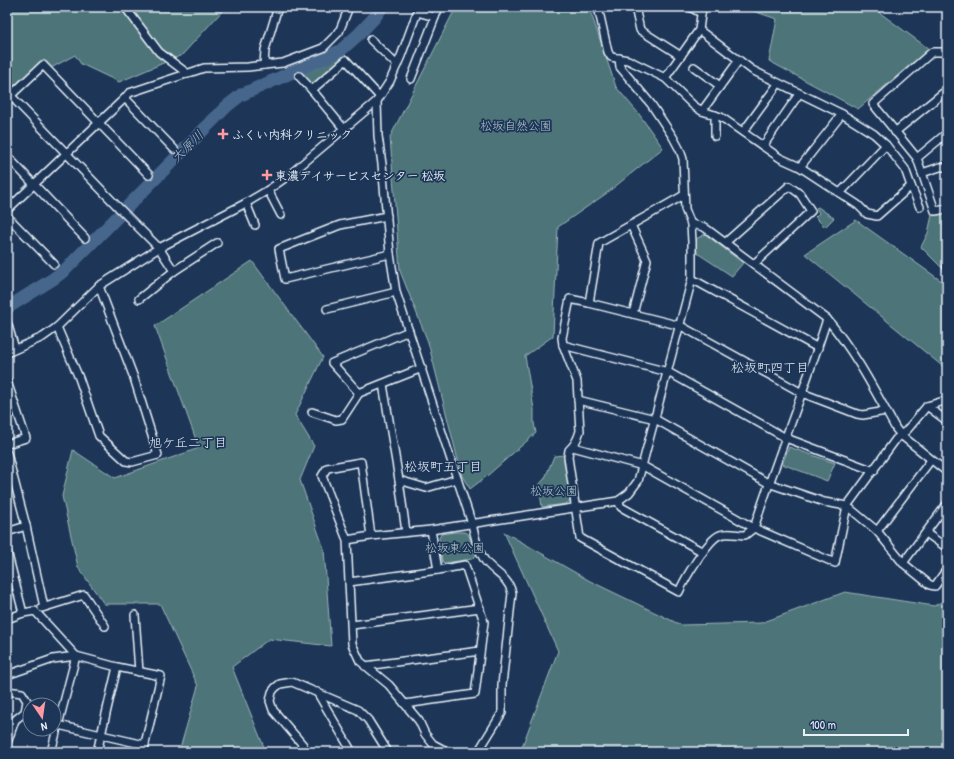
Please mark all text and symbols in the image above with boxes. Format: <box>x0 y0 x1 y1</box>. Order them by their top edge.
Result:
park label: 松坂自然公園 <box>480 117 552 134</box>
water label: 大原川 <box>167 126 207 166</box>
place label: ふくい内科クリニック <box>232 126 352 143</box>
marker: ふくい内科クリニック <box>217 128 229 140</box>
place label: 東濃デイサービスセンター 松坂 <box>275 167 445 184</box>
marker: 東濃デイサービスセンター 松坂 <box>262 170 272 180</box>
district label: 松坂町四丁目 <box>731 358 809 376</box>
district label: 旭ケ丘二丁目 <box>149 433 227 451</box>
district label: 松坂町五丁目 <box>404 457 482 475</box>
park label: 松坂公園 <box>530 482 578 499</box>
park label: 松坂東公園 <box>425 539 485 556</box>
north arrow <box>22 697 62 737</box>
scale bar <box>804 711 908 737</box>
text: 100 m <box>810 716 836 733</box>
text: N <box>40 719 49 734</box>

